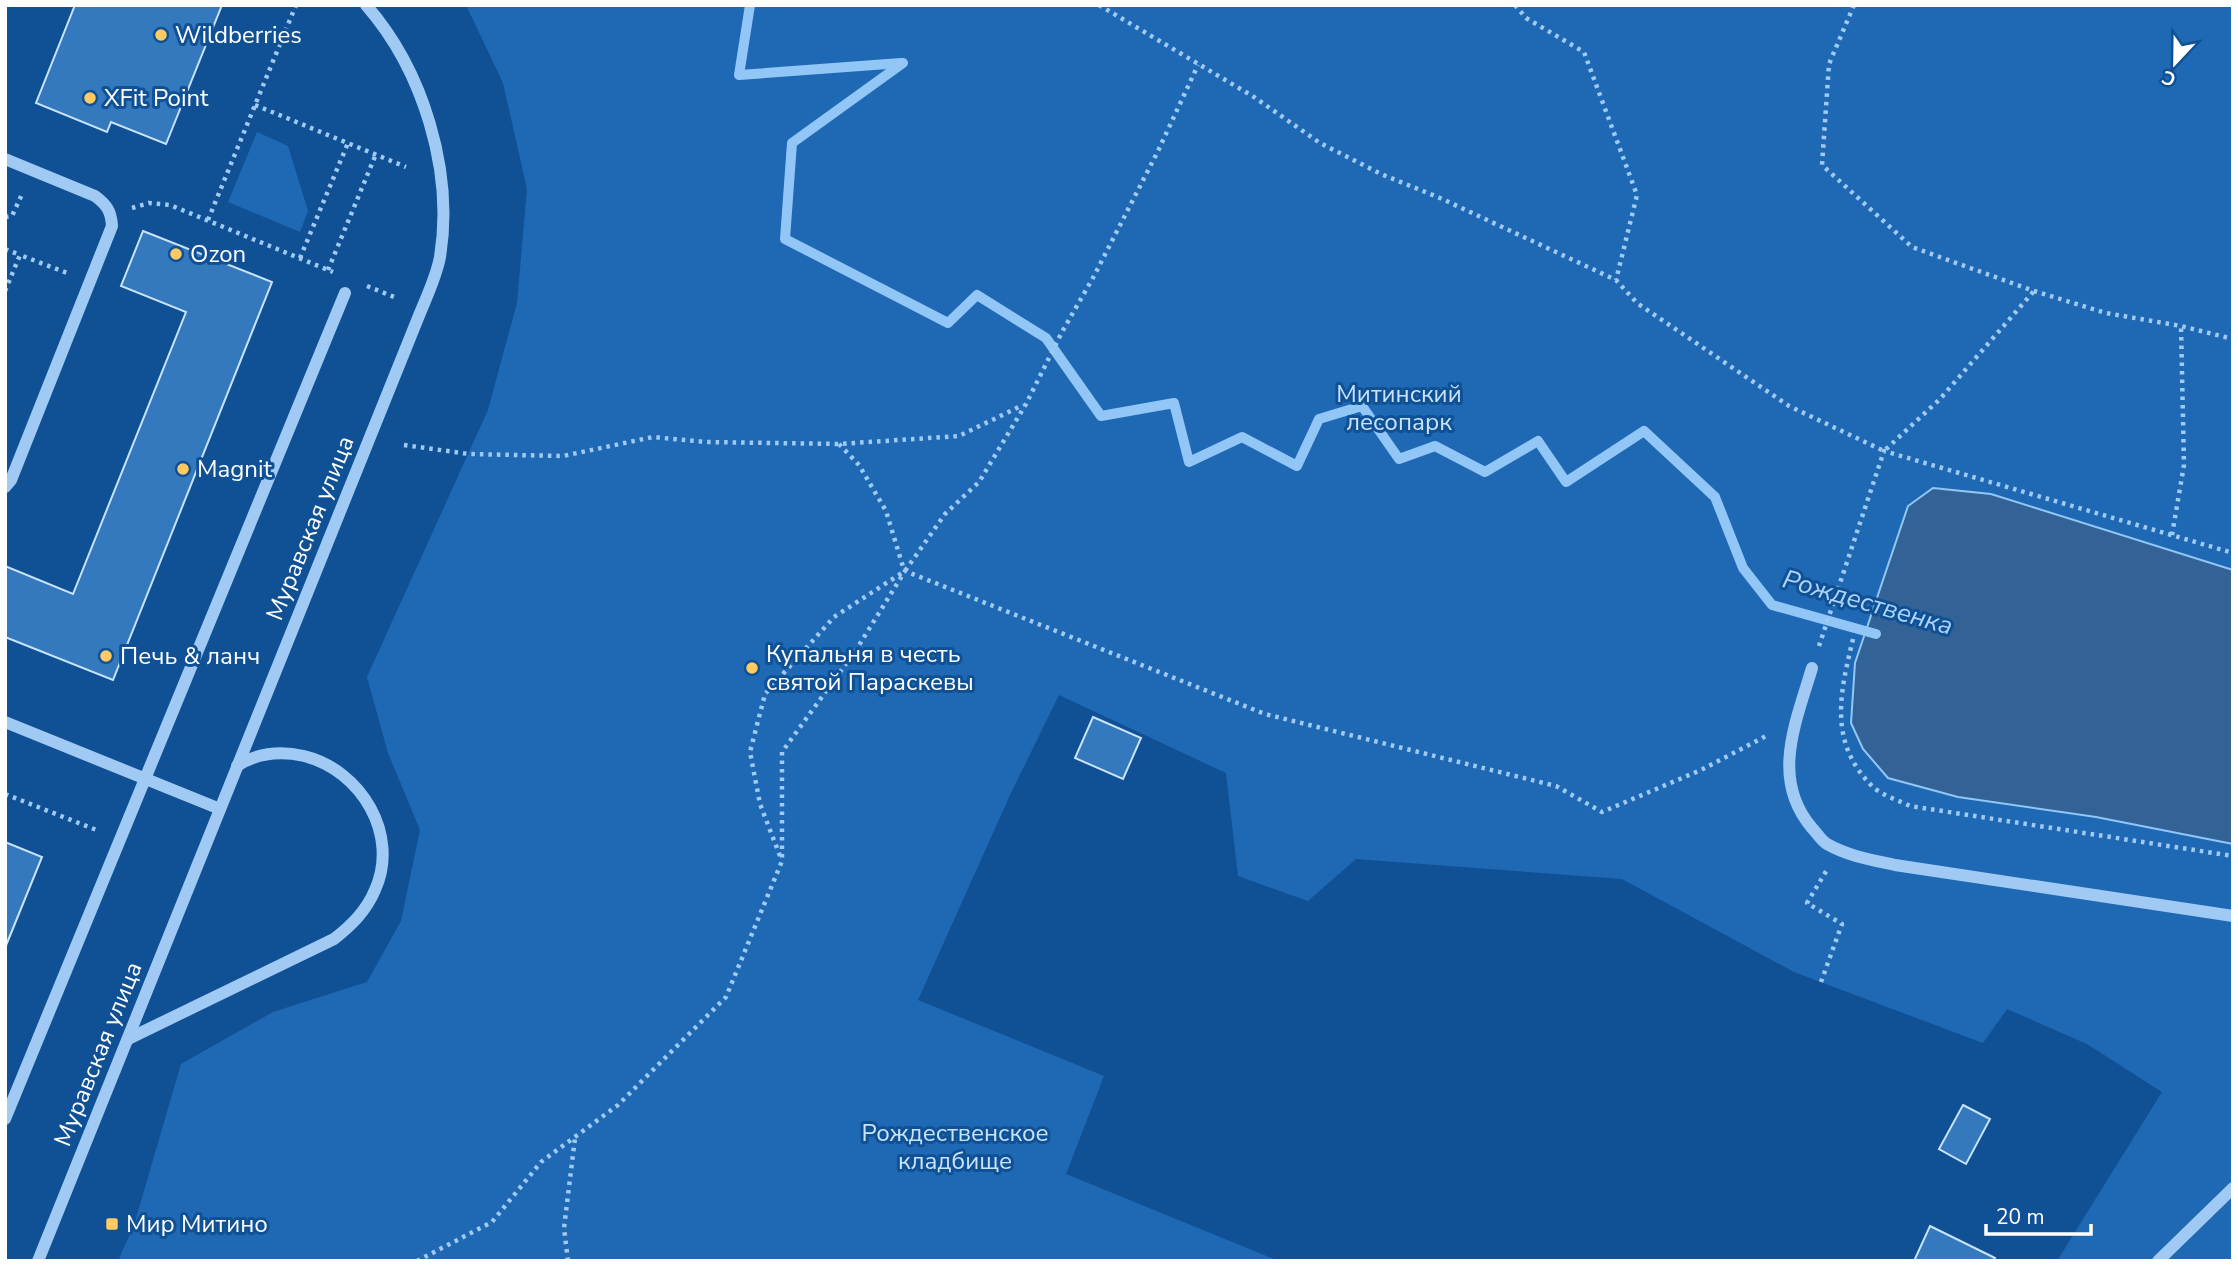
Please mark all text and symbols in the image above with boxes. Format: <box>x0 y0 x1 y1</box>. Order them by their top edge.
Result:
place label: Wildberries <box>175 19 302 51</box>
marker: Wildberries <box>153 27 169 43</box>
north arrow <box>2140 28 2210 98</box>
text: С <box>2158 63 2180 92</box>
place label: XFit Point <box>104 82 209 114</box>
marker: XFit Point <box>82 90 98 106</box>
place label: Ozon <box>190 238 246 270</box>
marker: Ozon <box>168 246 184 262</box>
park label: Митинский лесопарк <box>1336 378 1462 438</box>
street label: Муравская улица <box>258 431 362 625</box>
place label: Magnit <box>197 453 273 485</box>
marker: Magnit <box>175 461 191 477</box>
water label: Рождественка <box>1779 561 1957 644</box>
place label: Купальня в честь святой Параскевы <box>766 638 974 698</box>
place label: Печь & ланч <box>120 640 260 672</box>
marker: Печь & ланч <box>98 648 114 664</box>
marker: Купальня в честь святой Параскевы <box>744 660 760 676</box>
street label: Муравская улица <box>46 957 150 1151</box>
park label: Рождественское кладбище <box>861 1117 1049 1177</box>
scale bar <box>1986 1192 2091 1236</box>
text: 20 m <box>1996 1203 2045 1231</box>
place label: Мир Митино <box>126 1208 268 1240</box>
marker: Мир Митино <box>104 1216 120 1232</box>

